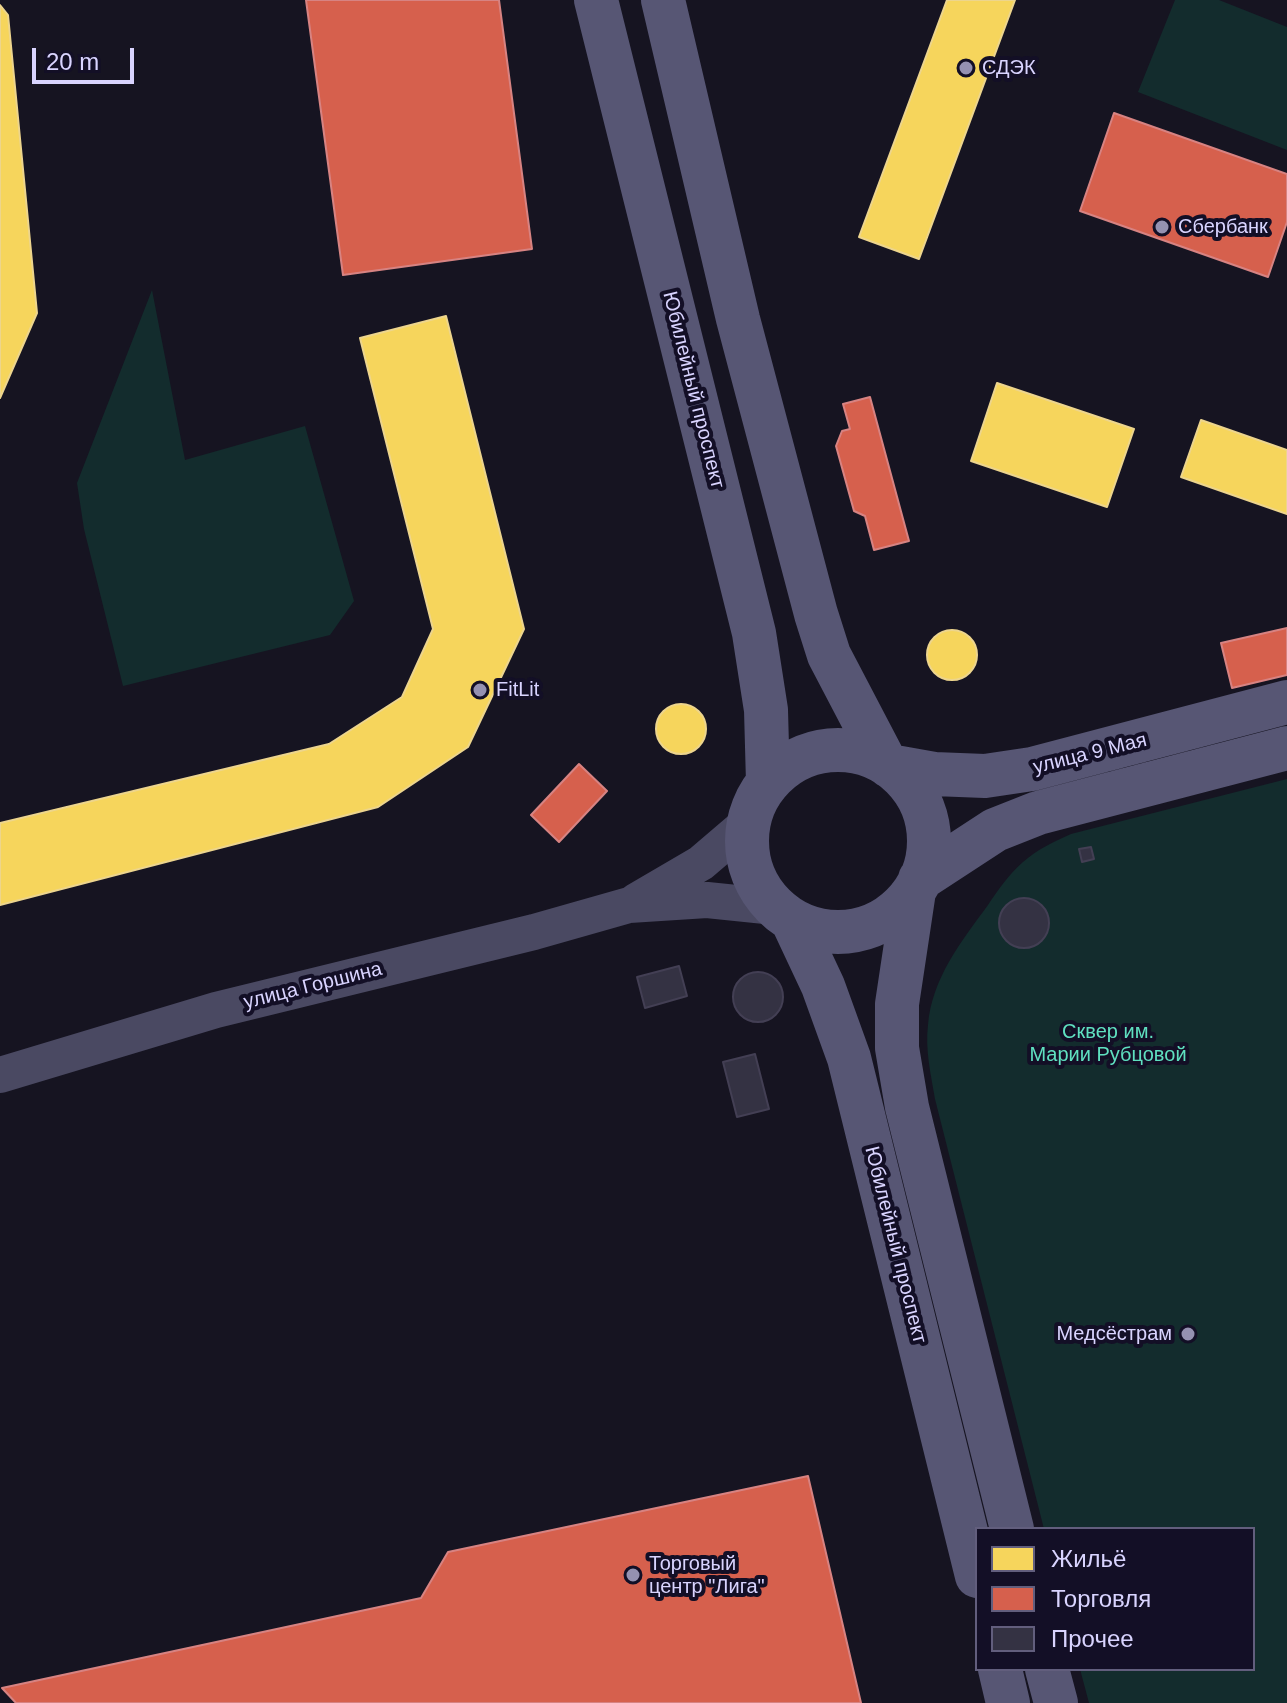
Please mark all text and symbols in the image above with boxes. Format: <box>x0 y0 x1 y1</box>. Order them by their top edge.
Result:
scale bar <box>36 32 138 82</box>
text: 20 m <box>46 48 99 75</box>
place label: СДЭК <box>982 56 1036 80</box>
marker: СДЭК <box>957 59 975 77</box>
place label: Сбербанк <box>1178 215 1268 239</box>
marker: Сбербанк <box>1153 218 1171 236</box>
street label: Юбилейный проспект <box>657 289 729 491</box>
place label: FitLit <box>496 678 539 702</box>
marker: FitLit <box>471 681 489 699</box>
street label: улица 9 Мая <box>1031 728 1149 780</box>
street label: улица Горшина <box>241 957 385 1015</box>
park label: Сквер им. Марии Рубцовой <box>1029 1020 1187 1067</box>
street label: Юбилейный проспект <box>859 1144 931 1346</box>
place label: Медсёстрам <box>1056 1322 1172 1346</box>
marker: Медсёстрам <box>1179 1325 1197 1343</box>
legend <box>975 1527 1255 1671</box>
text: Жильё <box>1051 1545 1126 1572</box>
place label: Торговый центр "Лига" <box>649 1552 765 1599</box>
marker: Торговый центр "Лига" <box>624 1566 642 1584</box>
text: Торговля <box>1051 1585 1151 1612</box>
text: Прочее <box>1051 1625 1134 1652</box>

